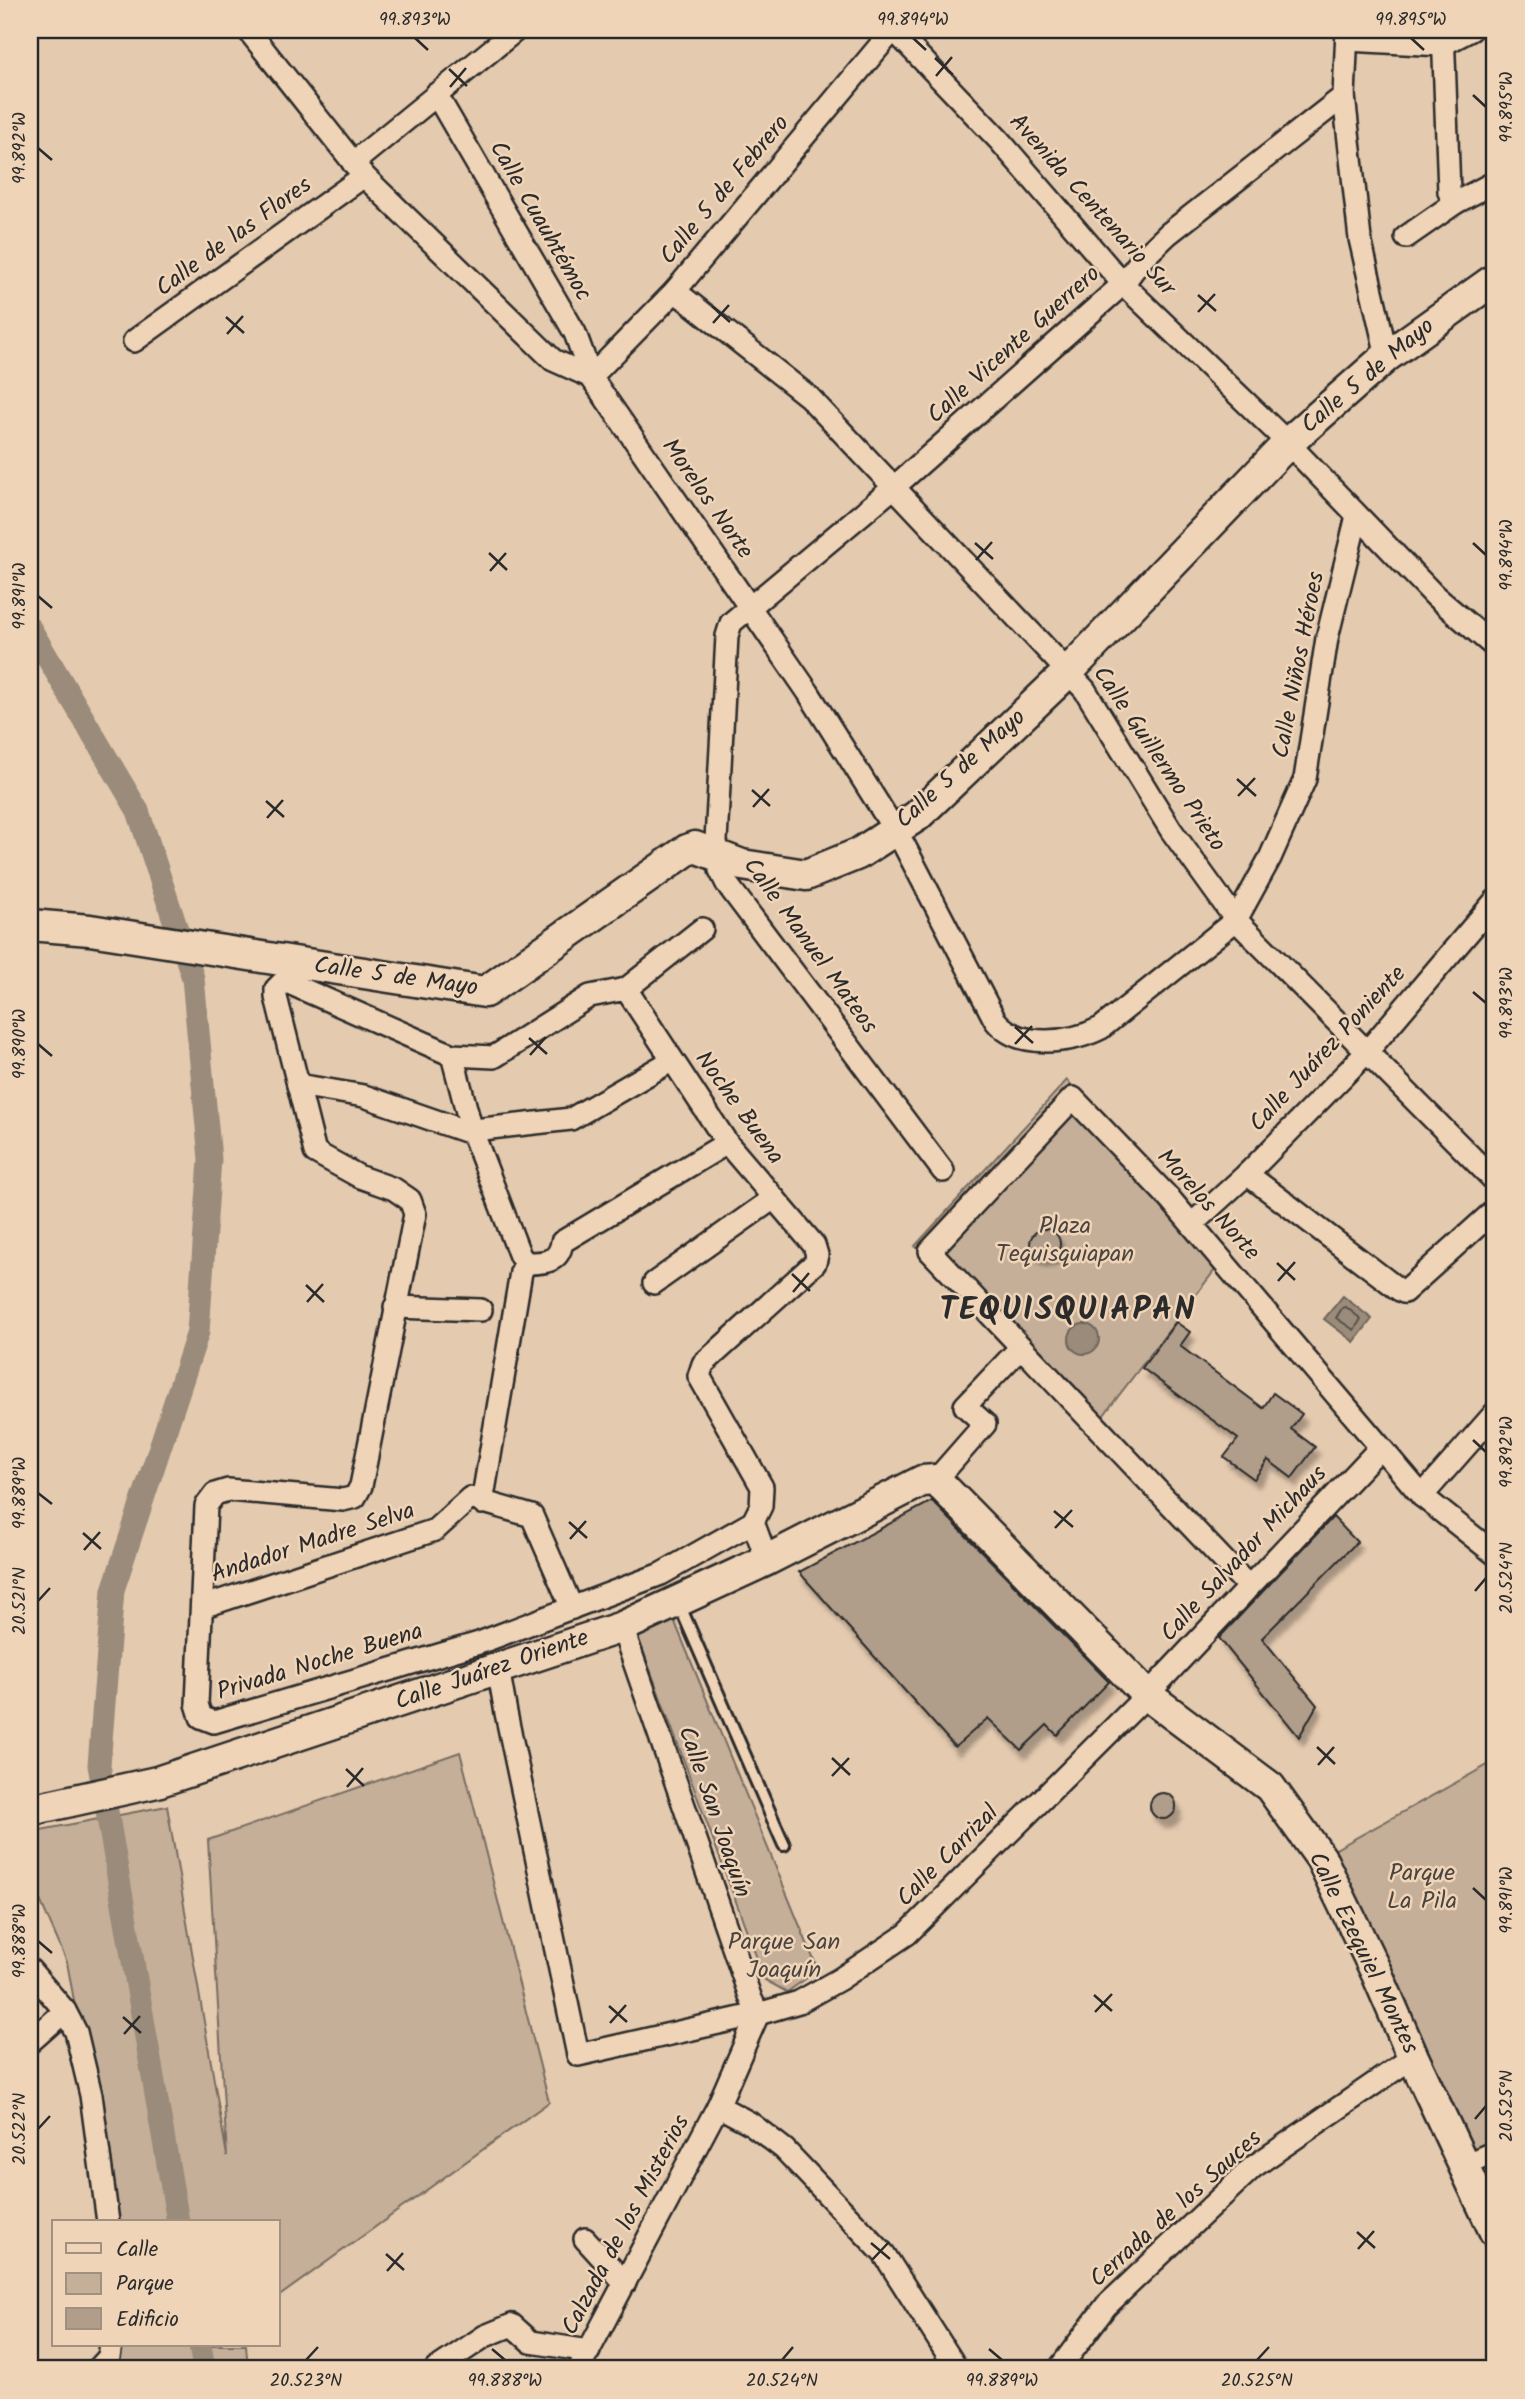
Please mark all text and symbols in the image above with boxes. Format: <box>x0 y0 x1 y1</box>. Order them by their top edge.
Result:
text: 99.893°W <box>379 6 451 35</box>
text: 99.894°W <box>877 6 949 35</box>
text: 99.895°W <box>1375 6 1447 35</box>
text: 99.895°W <box>1493 71 1522 143</box>
street label: Avenida Centenario Sur <box>999 104 1187 307</box>
street label: Calle 5 de Febrero <box>650 106 800 274</box>
text: 99.892°W <box>6 112 35 184</box>
street label: Calle Cuauhtémoc <box>478 133 602 309</box>
street label: Calle de las Flores <box>148 167 320 307</box>
street label: Calle Vicente Guerrero <box>918 256 1110 434</box>
street label: Calle 5 de Mayo <box>1292 308 1444 444</box>
street label: Morelos Norte <box>651 430 763 568</box>
text: 99.894°W <box>1493 519 1522 591</box>
text: 99.891°W <box>6 562 35 630</box>
street label: Calle Niños Héroes <box>1262 568 1336 762</box>
street label: Calle Guillermo Prieto <box>1082 658 1236 860</box>
street label: Calle 5 de Mayo <box>887 699 1035 839</box>
street label: Calle Manuel Mateos <box>732 850 888 1042</box>
street label: Calle 5 de Mayo <box>312 946 481 1008</box>
street label: Calle Juárez Poniente <box>1240 956 1416 1142</box>
text: 99.893°W <box>1493 967 1522 1039</box>
text: 99.890°W <box>6 1009 35 1079</box>
street label: Noche Buena <box>684 1043 794 1173</box>
street label: Morelos Norte <box>1147 1140 1270 1270</box>
park label: Plaza Tequisquiapan <box>996 1207 1134 1274</box>
district label: TEQUISQUIAPAN <box>940 1285 1196 1336</box>
text: 99.892°W <box>1493 1416 1522 1488</box>
street label: Calle Salvador Michaus <box>1151 1456 1337 1652</box>
text: 99.889°W <box>6 1457 35 1529</box>
street label: Andador Madre Selva <box>206 1492 420 1594</box>
text: 20.524°N <box>1493 1542 1522 1614</box>
text: 20.521°N <box>6 1567 35 1635</box>
street label: Privada Noche Buena <box>212 1612 428 1712</box>
street label: Calle Juárez Oriente <box>390 1618 594 1721</box>
street label: Calle San Joaquín <box>666 1721 762 1903</box>
street label: Calle Carrizal <box>887 1795 1009 1917</box>
street label: Calle Ezequiel Montes <box>1297 1845 1429 2061</box>
park label: Parque La Pila <box>1387 1854 1457 1921</box>
text: 99.891°W <box>1493 1866 1522 1934</box>
text: 99.888°W <box>6 1904 35 1978</box>
park label: Parque San Joaquín <box>728 1923 840 1990</box>
text: 20.525°N <box>1493 2070 1522 2142</box>
text: 20.522°N <box>6 2093 35 2165</box>
street label: Calzada de los Misterios <box>551 2108 701 2342</box>
street label: Cerrada de los Sauces <box>1081 2120 1271 2298</box>
legend <box>52 2220 280 2346</box>
text: Calle <box>116 2234 159 2267</box>
text: Parque <box>116 2268 174 2301</box>
text: Edificio <box>116 2304 179 2337</box>
text: 20.523°N <box>270 2367 342 2396</box>
text: 99.888°W <box>468 2367 542 2396</box>
text: 20.524°N <box>746 2367 818 2396</box>
text: 99.889°W <box>966 2367 1038 2396</box>
text: 20.525°N <box>1221 2367 1293 2396</box>

